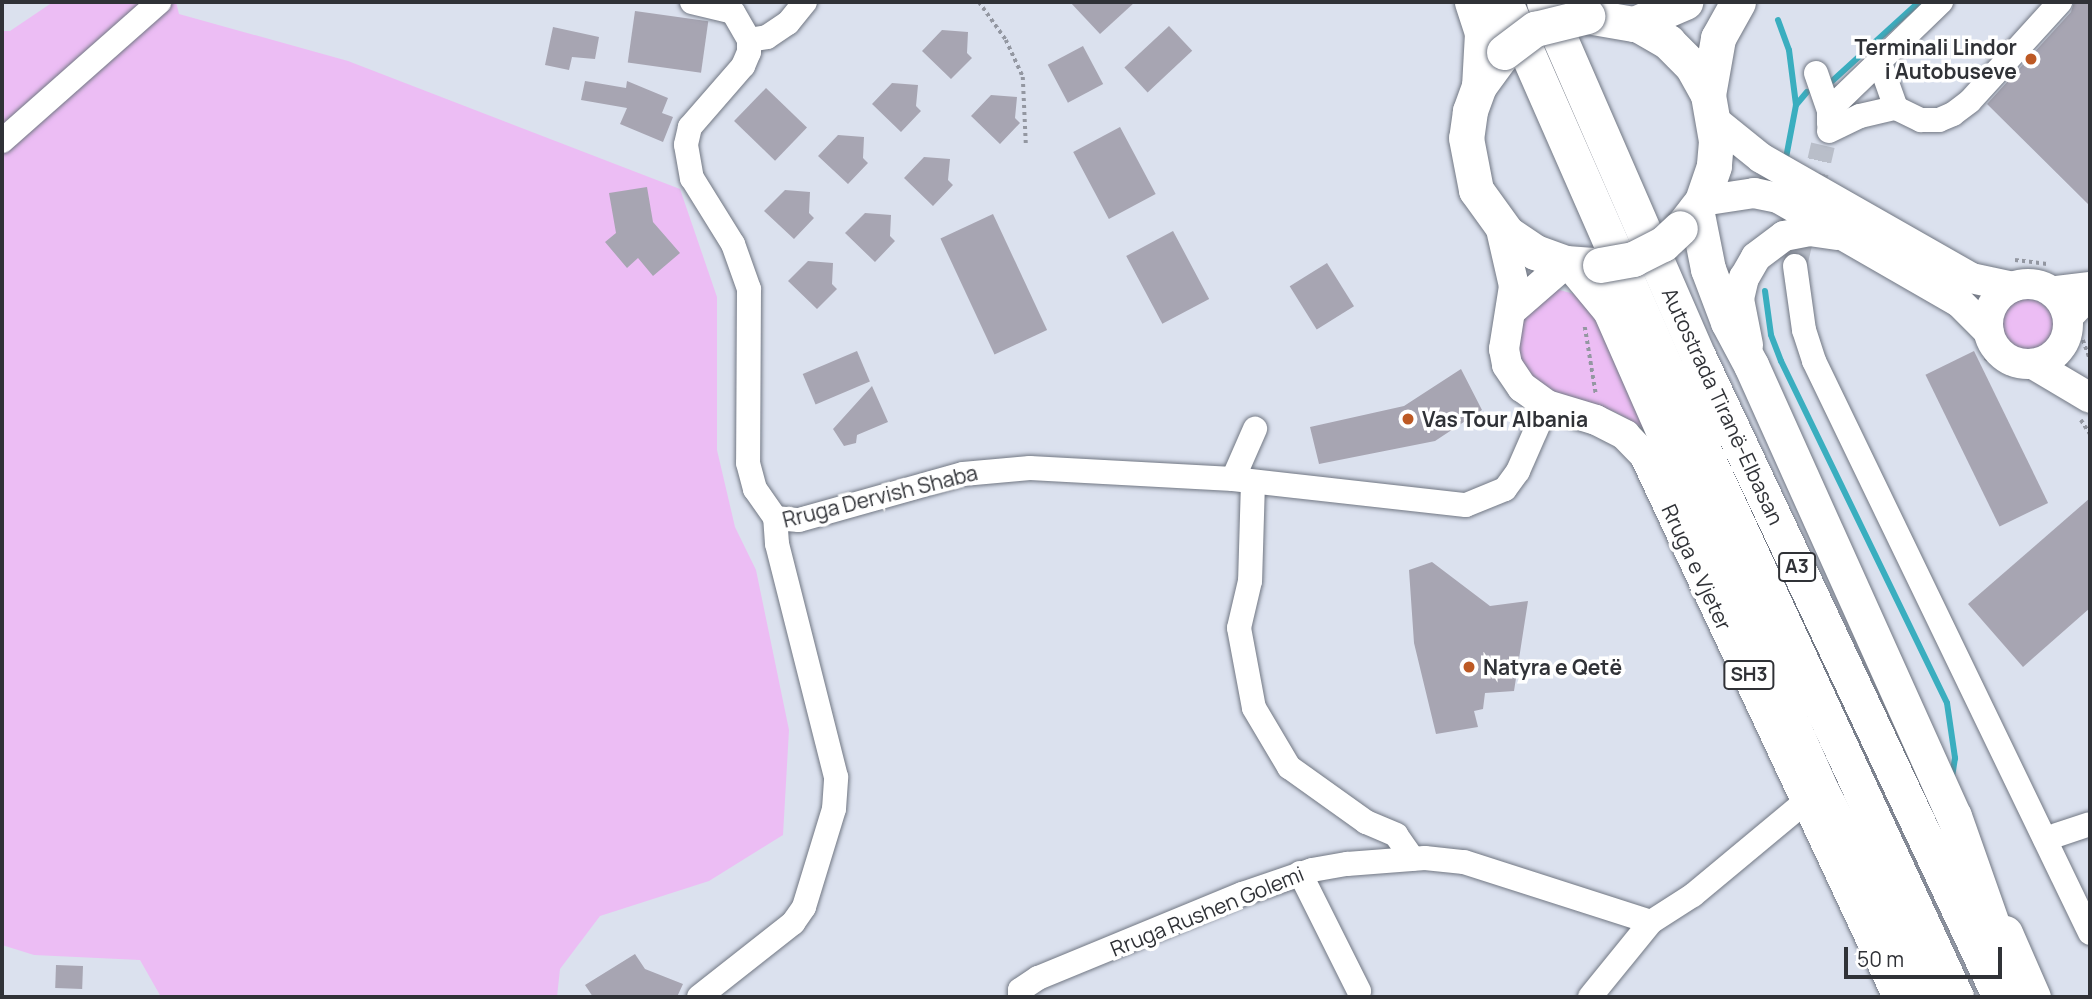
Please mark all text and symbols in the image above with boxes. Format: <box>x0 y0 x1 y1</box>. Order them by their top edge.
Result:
place label: Terminali Lindor i Autobuseve <box>1855 34 2017 84</box>
marker: Terminali Lindor i Autobuseve <box>2023 51 2039 67</box>
street label: Autostrada Tiranë-Elbasan <box>1657 283 1789 529</box>
place label: Vas Tour Albania <box>1422 406 1588 432</box>
marker: Vas Tour Albania <box>1400 411 1416 427</box>
street label: Rruga Dervish Shaba <box>780 460 980 532</box>
street label: Rruga e Vjeter <box>1657 500 1737 634</box>
road number: A3 <box>1778 552 1816 582</box>
place label: Natyra e Qetë <box>1483 654 1622 680</box>
marker: Natyra e Qetë <box>1461 659 1477 675</box>
road number: SH3 <box>1723 660 1775 690</box>
street label: Rruga Rushen Golemi <box>1107 861 1307 961</box>
scale bar <box>1847 932 2004 976</box>
text: 50 m <box>1857 945 1904 973</box>

